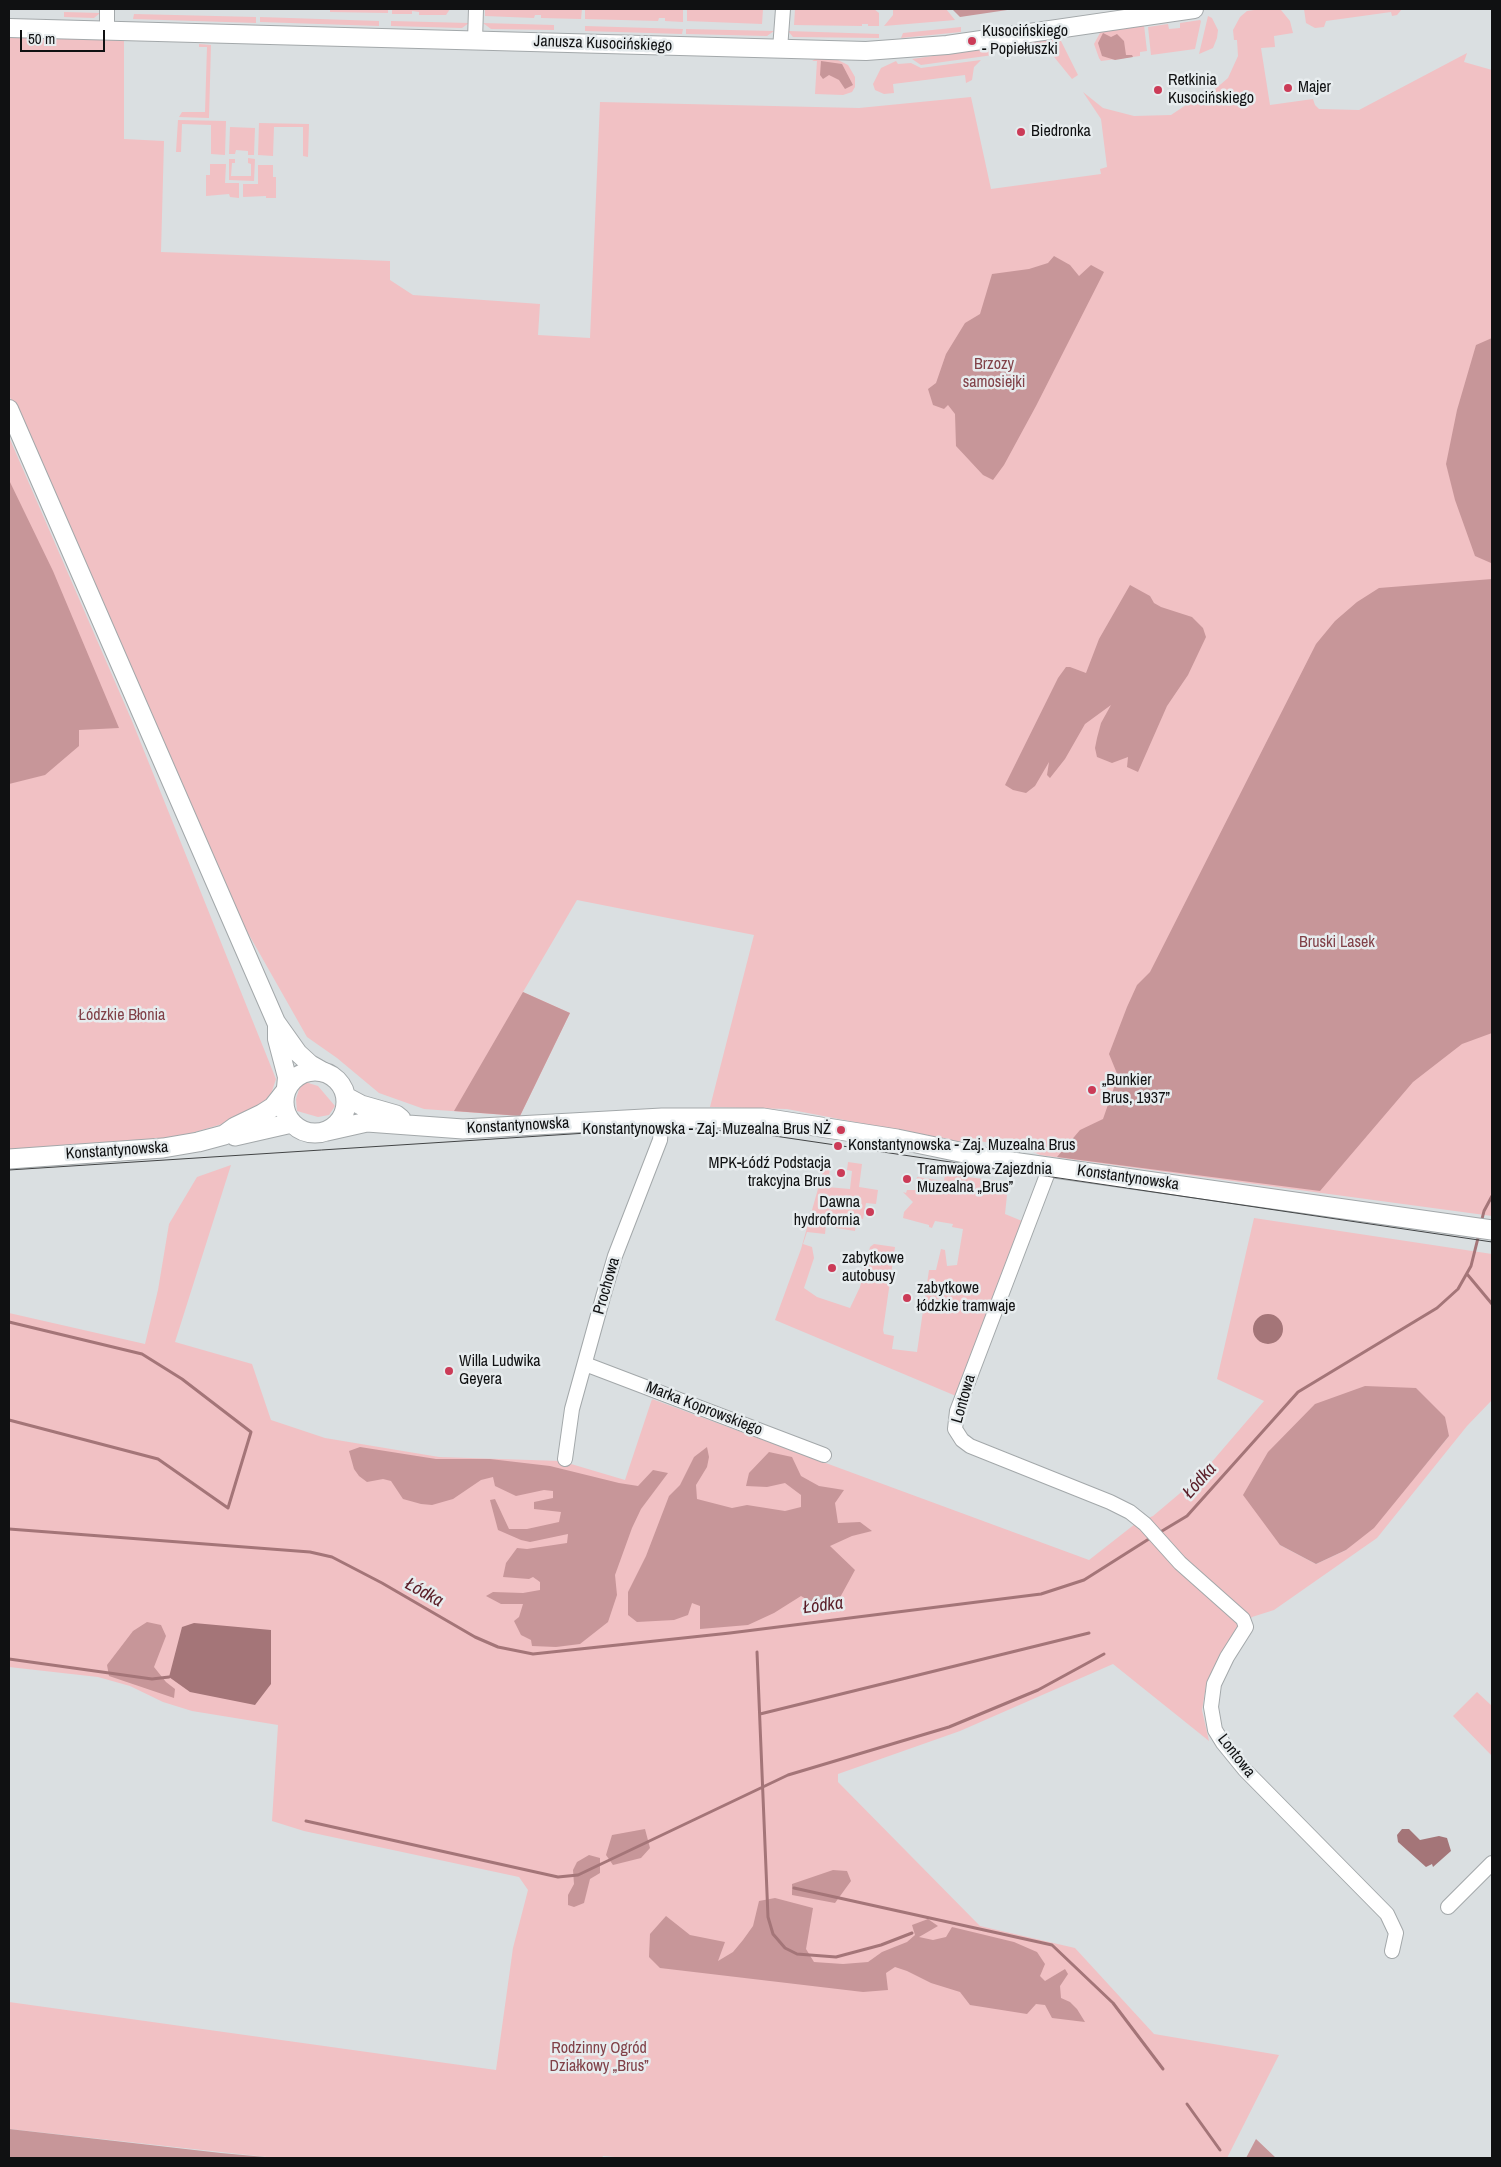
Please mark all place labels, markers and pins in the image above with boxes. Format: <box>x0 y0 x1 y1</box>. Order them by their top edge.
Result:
place label: Kusocińskiego - Popiełuszki <box>982 22 1068 60</box>
marker: Kusocińskiego - Popiełuszki <box>966 35 978 47</box>
place label: Retkinia Kusocińskiego <box>1168 71 1254 109</box>
place label: Majer <box>1298 78 1331 98</box>
marker: Majer <box>1282 82 1294 94</box>
marker: Retkinia Kusocińskiego <box>1152 84 1164 96</box>
place label: Biedronka <box>1031 122 1091 142</box>
marker: Biedronka <box>1015 126 1027 138</box>
place label: „Bunkier Brus, 1937” <box>1102 1071 1170 1109</box>
marker: „Bunkier Brus, 1937” <box>1086 1084 1098 1096</box>
place label: Konstantynowska - Zaj. Muzealna Brus NŻ <box>582 1120 831 1140</box>
marker: Konstantynowska - Zaj. Muzealna Brus NŻ <box>835 1124 847 1136</box>
place label: Konstantynowska - Zaj. Muzealna Brus <box>848 1136 1076 1156</box>
marker: Konstantynowska - Zaj. Muzealna Brus <box>832 1140 844 1152</box>
place label: MPK-Łódź Podstacja trakcyjna Brus <box>708 1154 831 1192</box>
place label: Tramwajowa Zajezdnia Muzealna „Brus” <box>917 1160 1052 1198</box>
marker: MPK-Łódź Podstacja trakcyjna Brus <box>835 1167 847 1179</box>
marker: Tramwajowa Zajezdnia Muzealna „Brus” <box>901 1173 913 1185</box>
place label: Dawna hydrofornia <box>794 1193 860 1231</box>
marker: Dawna hydrofornia <box>864 1206 876 1218</box>
place label: zabytkowe autobusy <box>842 1249 904 1287</box>
marker: zabytkowe autobusy <box>826 1262 838 1274</box>
place label: zabytkowe łódzkie tramwaje <box>917 1279 1015 1317</box>
marker: zabytkowe łódzkie tramwaje <box>901 1292 913 1304</box>
place label: Willa Ludwika Geyera <box>459 1352 541 1390</box>
marker: Willa Ludwika Geyera <box>443 1365 455 1377</box>

